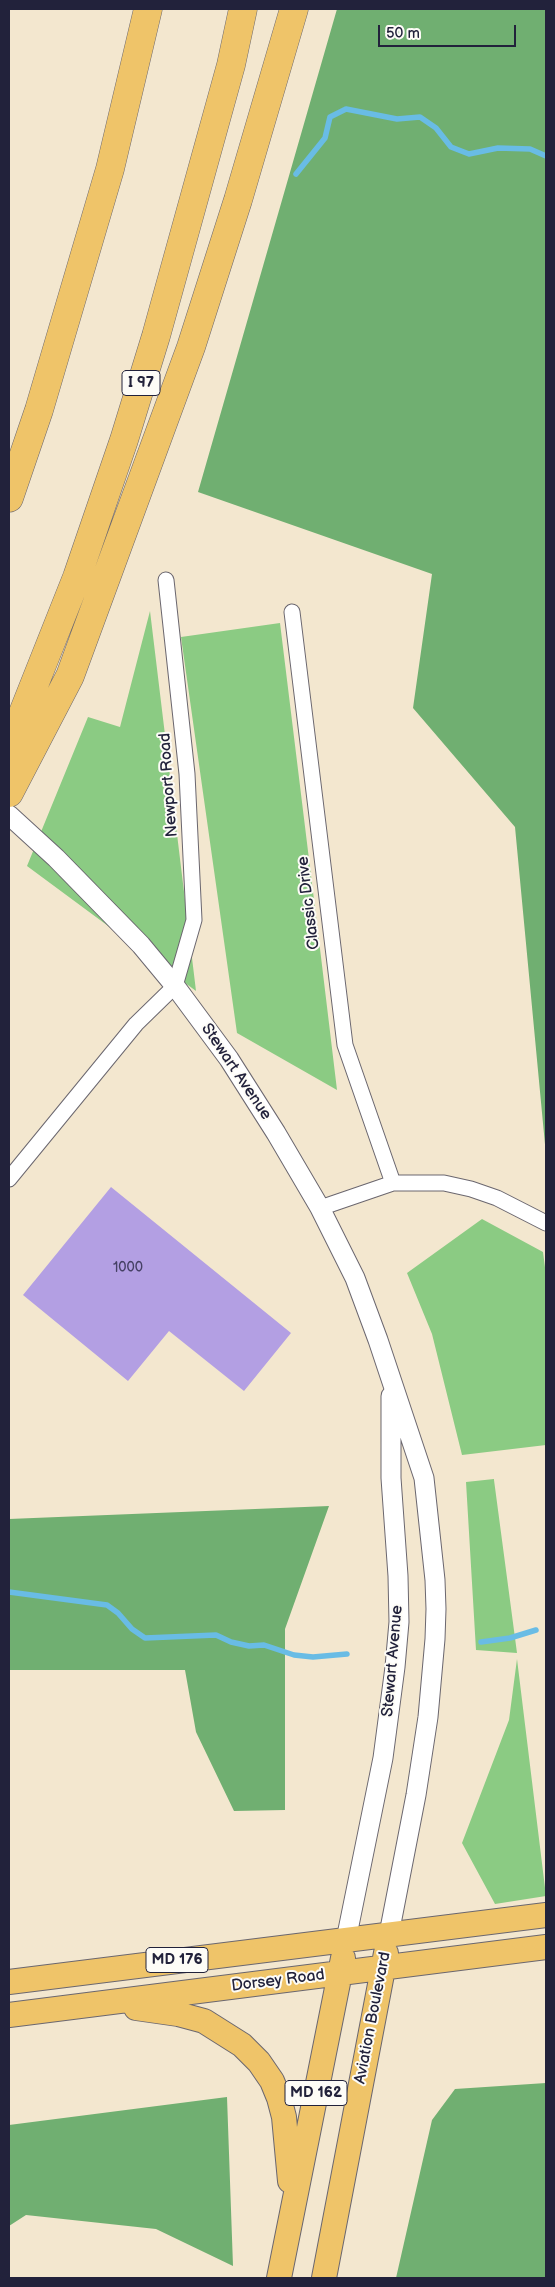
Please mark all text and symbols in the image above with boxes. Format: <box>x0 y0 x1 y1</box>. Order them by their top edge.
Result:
scale bar <box>380 15 518 47</box>
text: 50 m <box>386 24 420 43</box>
road number: I 97 <box>122 370 160 396</box>
street label: Newport Road <box>156 732 182 838</box>
street label: Classic Drive <box>294 855 324 951</box>
street label: Stewart Avenue <box>197 1020 275 1124</box>
house number: 1000 <box>113 1260 143 1276</box>
street label: Stewart Avenue <box>379 1604 407 1718</box>
road number: MD 176 <box>146 1948 208 1972</box>
street label: Aviation Boulevard <box>351 1951 395 2085</box>
street label: Dorsey Road <box>230 1966 326 1996</box>
road number: MD 162 <box>285 2080 347 2106</box>

